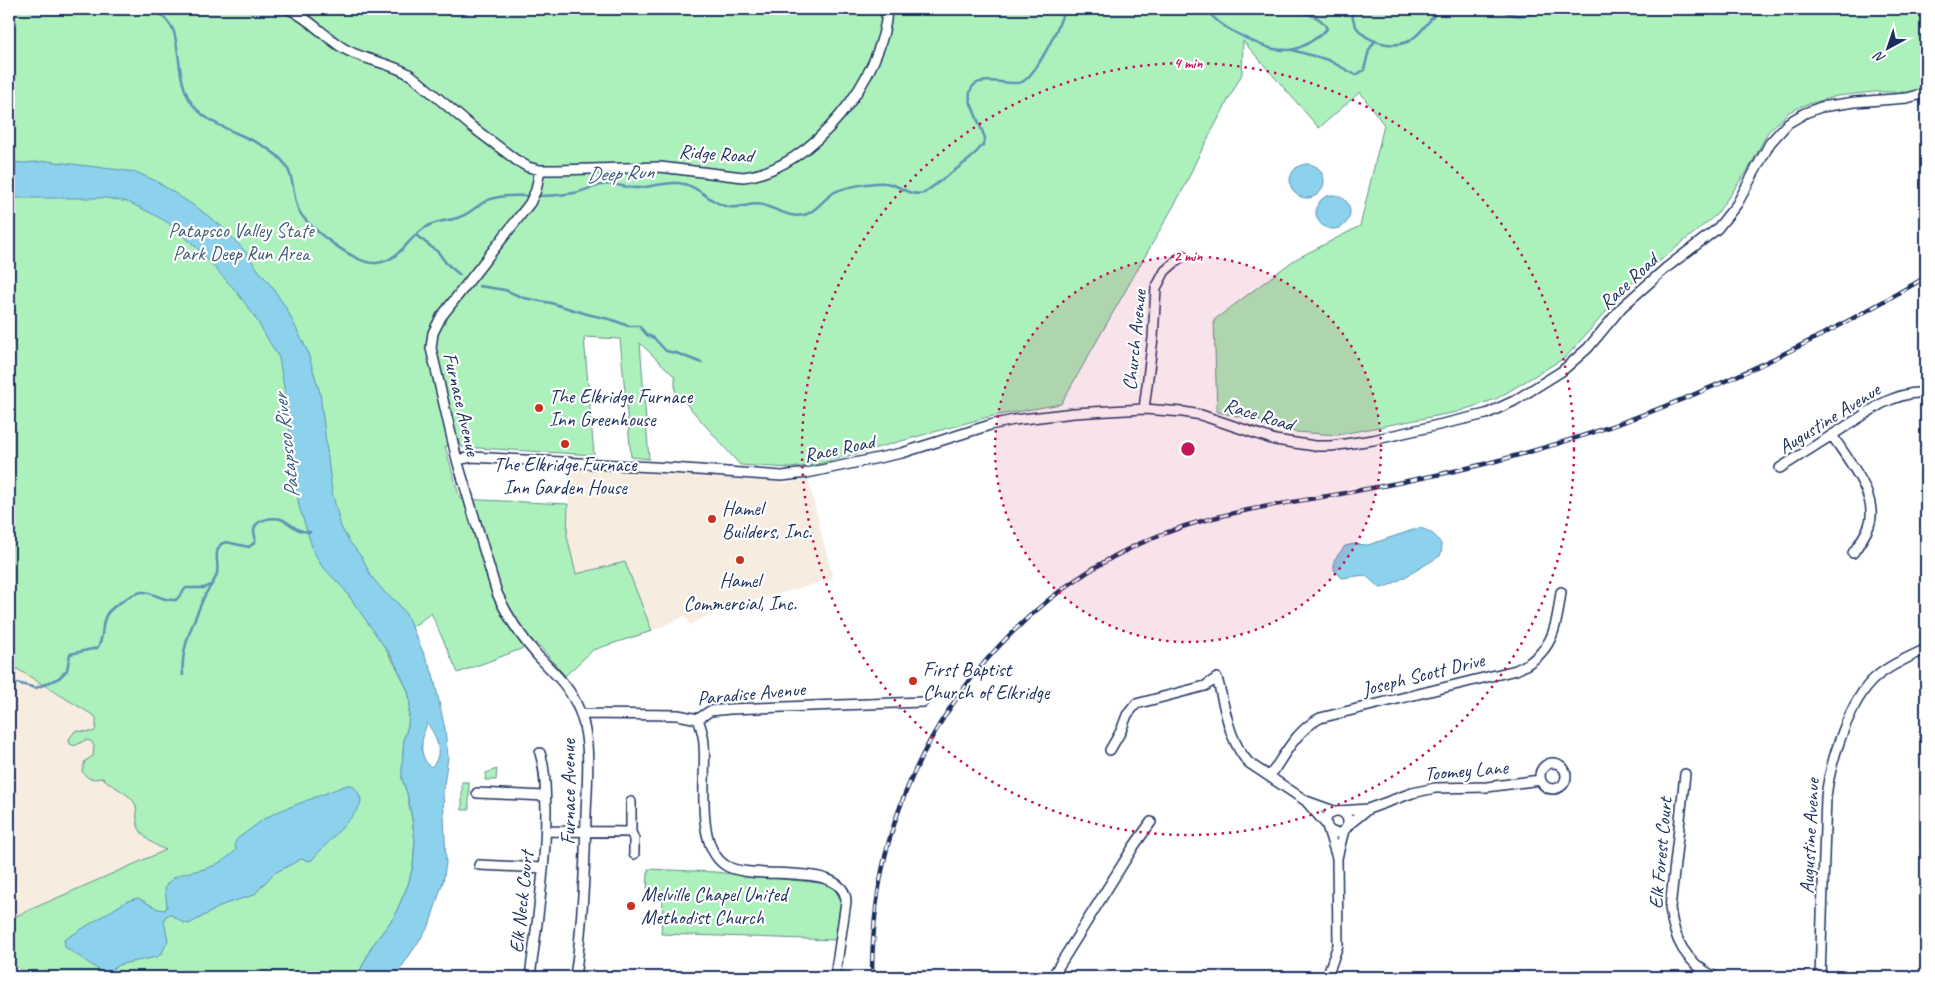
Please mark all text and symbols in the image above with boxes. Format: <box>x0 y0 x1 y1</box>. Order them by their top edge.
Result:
north arrow <box>1862 22 1912 72</box>
text: N <box>1869 47 1889 67</box>
text: 4 min <box>1174 54 1203 73</box>
street label: Ridge Road <box>678 138 757 169</box>
water label: Deep Run <box>586 158 656 188</box>
park label: Patapsco Valley State Park Deep Run Area <box>168 218 315 266</box>
street label: Race Road <box>1594 246 1665 315</box>
text: 2 min <box>1174 247 1203 266</box>
street label: Church Avenue <box>1117 287 1152 392</box>
street label: Furnace Avenue <box>437 350 486 460</box>
street label: Augustine Avenue <box>1774 376 1886 460</box>
place label: The Elkridge Furnace Inn Greenhouse <box>549 384 694 432</box>
water label: Patapsco River <box>266 389 305 500</box>
street label: Race Road <box>1221 392 1300 438</box>
marker: The Elkridge Furnace Inn Greenhouse <box>533 402 545 414</box>
street label: Race Road <box>802 428 880 468</box>
marker: The Elkridge Furnace Inn Garden House <box>559 438 571 450</box>
centre of rings <box>1179 440 1197 458</box>
place label: The Elkridge Furnace Inn Garden House <box>493 452 638 500</box>
place label: Hamel Builders, Inc. <box>722 496 812 544</box>
marker: Hamel Builders, Inc. <box>706 513 718 525</box>
marker: Hamel Commercial, Inc. <box>734 554 746 566</box>
place label: Hamel Commercial, Inc. <box>683 568 797 616</box>
street label: Joseph Scott Drive <box>1358 647 1488 702</box>
place label: First Baptist Church of Elkridge <box>923 657 1051 705</box>
marker: First Baptist Church of Elkridge <box>907 675 919 687</box>
street label: Paradise Avenue <box>696 676 807 711</box>
street label: Furnace Avenue <box>556 738 581 845</box>
street label: Toomey Lane <box>1423 754 1510 787</box>
street label: Augustine Avenue <box>1794 776 1825 894</box>
street label: Elk Forest Court <box>1643 794 1678 910</box>
street label: Elk Neck Court <box>504 847 540 954</box>
place label: Melville Chapel United Methodist Church <box>641 882 790 930</box>
marker: Melville Chapel United Methodist Church <box>625 900 637 912</box>

